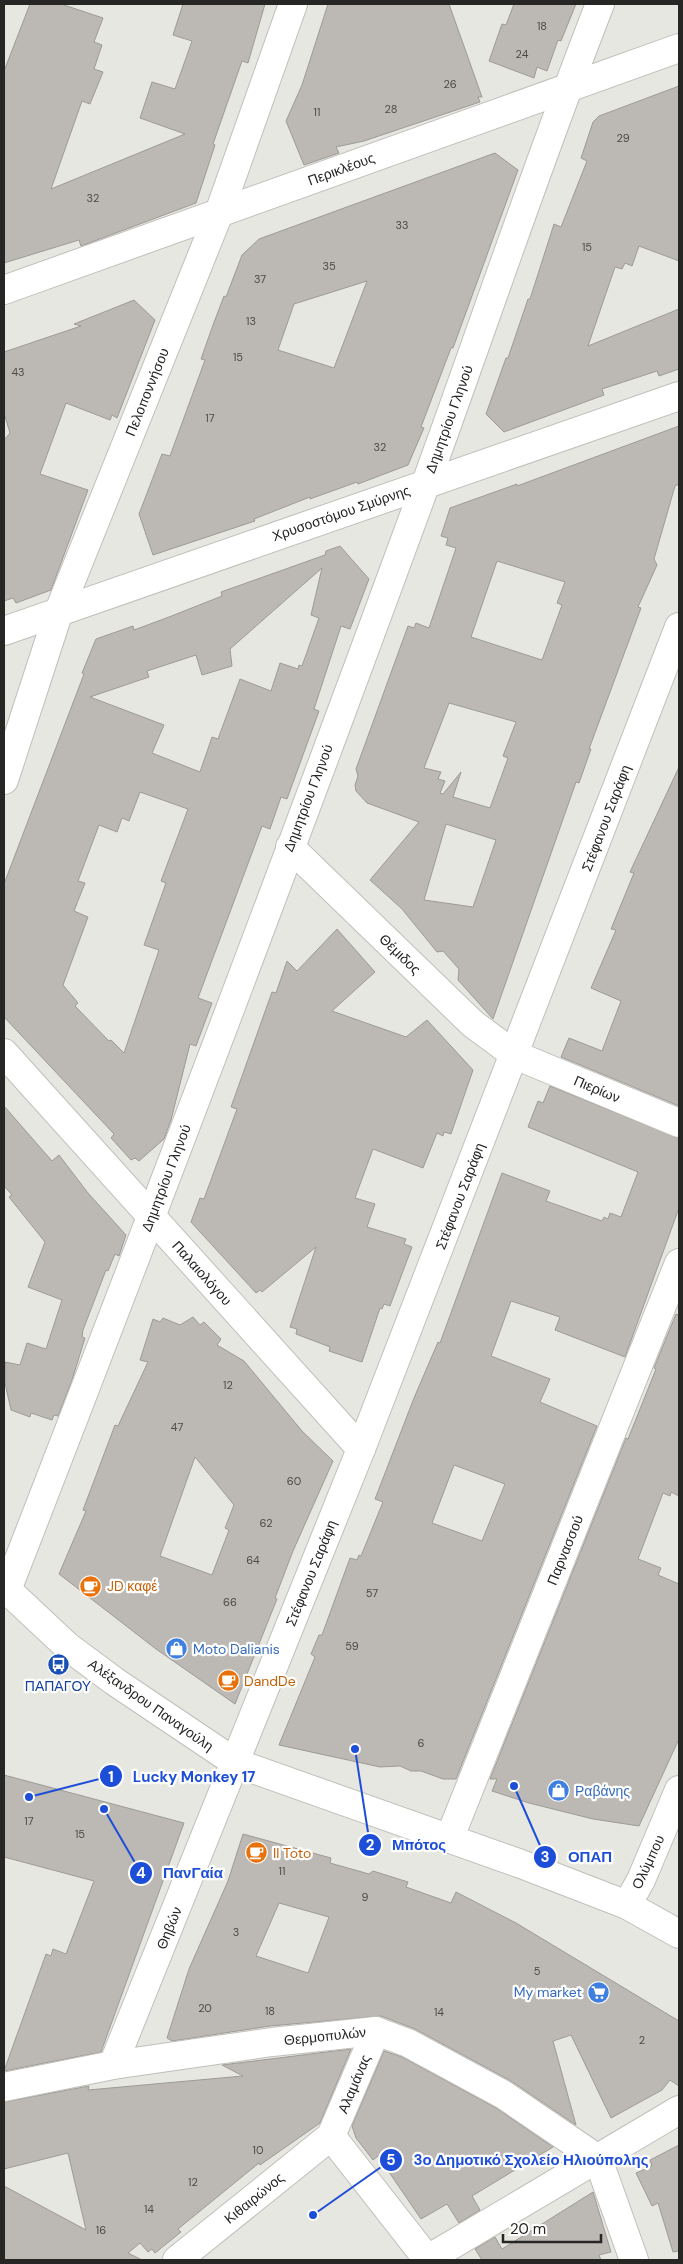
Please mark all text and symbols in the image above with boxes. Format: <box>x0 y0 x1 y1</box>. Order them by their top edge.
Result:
house number: 18 <box>537 19 547 33</box>
house number: 24 <box>516 47 529 61</box>
house number: 26 <box>443 77 457 91</box>
house number: 28 <box>385 102 397 116</box>
house number: 11 <box>314 105 320 119</box>
house number: 29 <box>616 131 630 145</box>
street label: Περικλέους <box>305 149 377 189</box>
house number: 32 <box>87 191 99 205</box>
house number: 33 <box>395 218 409 232</box>
house number: 15 <box>582 240 592 254</box>
house number: 35 <box>322 259 336 273</box>
house number: 37 <box>254 272 266 286</box>
house number: 13 <box>246 314 256 328</box>
street label: Πελοποννήσου <box>121 345 173 439</box>
house number: 15 <box>233 350 243 364</box>
street label: Δημητρίου Γληνού <box>421 362 477 476</box>
house number: 43 <box>11 365 25 379</box>
house number: 17 <box>205 411 215 425</box>
house number: 32 <box>374 440 386 454</box>
street label: Χρυσοστόμου Σμύρνης <box>270 481 412 545</box>
street label: Δημητρίου Γληνού <box>279 742 337 854</box>
street label: Στέφανου Σαράφη <box>577 762 635 874</box>
street label: Θέμιδος <box>376 930 425 978</box>
street label: Πιερίων <box>571 1071 623 1107</box>
street label: Δημητρίου Γληνού <box>137 1122 195 1234</box>
street label: Στέφανου Σαράφη <box>431 1140 489 1252</box>
street label: Παλαιολόγου <box>168 1237 236 1309</box>
house number: 12 <box>223 1378 233 1392</box>
house number: 47 <box>171 1420 183 1434</box>
house number: 60 <box>287 1474 301 1488</box>
street label: Παρνασσού <box>543 1512 587 1588</box>
house number: 62 <box>260 1516 272 1530</box>
street label: Στέφανου Σαράφη <box>282 1517 340 1629</box>
house number: 64 <box>246 1553 260 1567</box>
cafe icon: JD καφέ <box>79 1574 103 1598</box>
place label: JD καφέ <box>107 1577 158 1595</box>
house number: 57 <box>366 1586 378 1600</box>
house number: 66 <box>223 1595 237 1609</box>
shop icon: Moto Dalianis <box>165 1637 189 1661</box>
house number: 59 <box>345 1639 359 1653</box>
place label: Moto Dalianis <box>193 1640 280 1658</box>
bus stop icon: ΠΑΠΑΓΟΥ <box>46 1652 70 1676</box>
street label: Αλέξανδρου Παναγούλη <box>85 1655 217 1755</box>
cafe icon: DandDe <box>216 1669 240 1693</box>
place label: DandDe <box>244 1672 296 1690</box>
place label: ΠΑΠΑΓΟΥ <box>25 1677 92 1695</box>
house number: 6 <box>418 1736 425 1750</box>
callout: Lucky Monkey 17 <box>98 1761 266 1791</box>
text: 1 <box>108 1767 114 1787</box>
text: Lucky Monkey 17 <box>133 1767 255 1787</box>
shop icon: Ραβάνης <box>547 1779 571 1803</box>
place label: Ραβάνης <box>575 1782 630 1800</box>
house number: 17 <box>24 1814 34 1828</box>
house number: 15 <box>75 1827 85 1841</box>
callout: Μπότος <box>357 1830 456 1860</box>
street label: Ολύμπου <box>628 1832 668 1892</box>
text: 2 <box>366 1835 375 1855</box>
text: Μπότος <box>392 1835 446 1855</box>
cafe icon: Il Toto <box>245 1841 269 1865</box>
callout: ΟΠΑΠ <box>533 1842 622 1872</box>
place label: Il Toto <box>273 1844 311 1862</box>
text: 3 <box>540 1847 550 1867</box>
text: ΟΠΑΠ <box>568 1847 612 1867</box>
callout: ΠανΓαία <box>128 1858 233 1888</box>
text: 4 <box>136 1863 146 1883</box>
text: ΠανΓαία <box>163 1863 224 1883</box>
house number: 11 <box>279 1864 285 1878</box>
house number: 9 <box>362 1890 369 1904</box>
street label: Θηβών <box>152 1904 186 1952</box>
house number: 3 <box>233 1925 239 1939</box>
house number: 5 <box>534 1964 541 1978</box>
supermarket icon: My market <box>586 1980 610 2004</box>
place label: My market <box>514 1983 582 2001</box>
house number: 20 <box>198 2001 212 2015</box>
house number: 18 <box>265 2004 275 2018</box>
house number: 14 <box>434 2005 444 2019</box>
street label: Θερμοπυλών <box>283 2023 367 2049</box>
house number: 2 <box>639 2033 645 2047</box>
street label: Αλαμάνας <box>334 2052 375 2116</box>
house number: 10 <box>253 2143 263 2157</box>
callout: 3ο Δημοτικό Σχολείο Ηλιούπολης <box>378 2145 658 2175</box>
text: 5 <box>386 2150 396 2170</box>
text: 3ο Δημοτικό Σχολείο Ηλιούπολης <box>414 2150 649 2170</box>
street label: Κιθαιρώνος <box>220 2168 288 2228</box>
house number: 12 <box>188 2175 198 2189</box>
house number: 14 <box>144 2202 154 2216</box>
scale bar <box>503 2212 600 2244</box>
text: 20 m <box>510 2219 546 2239</box>
house number: 16 <box>96 2223 106 2237</box>

